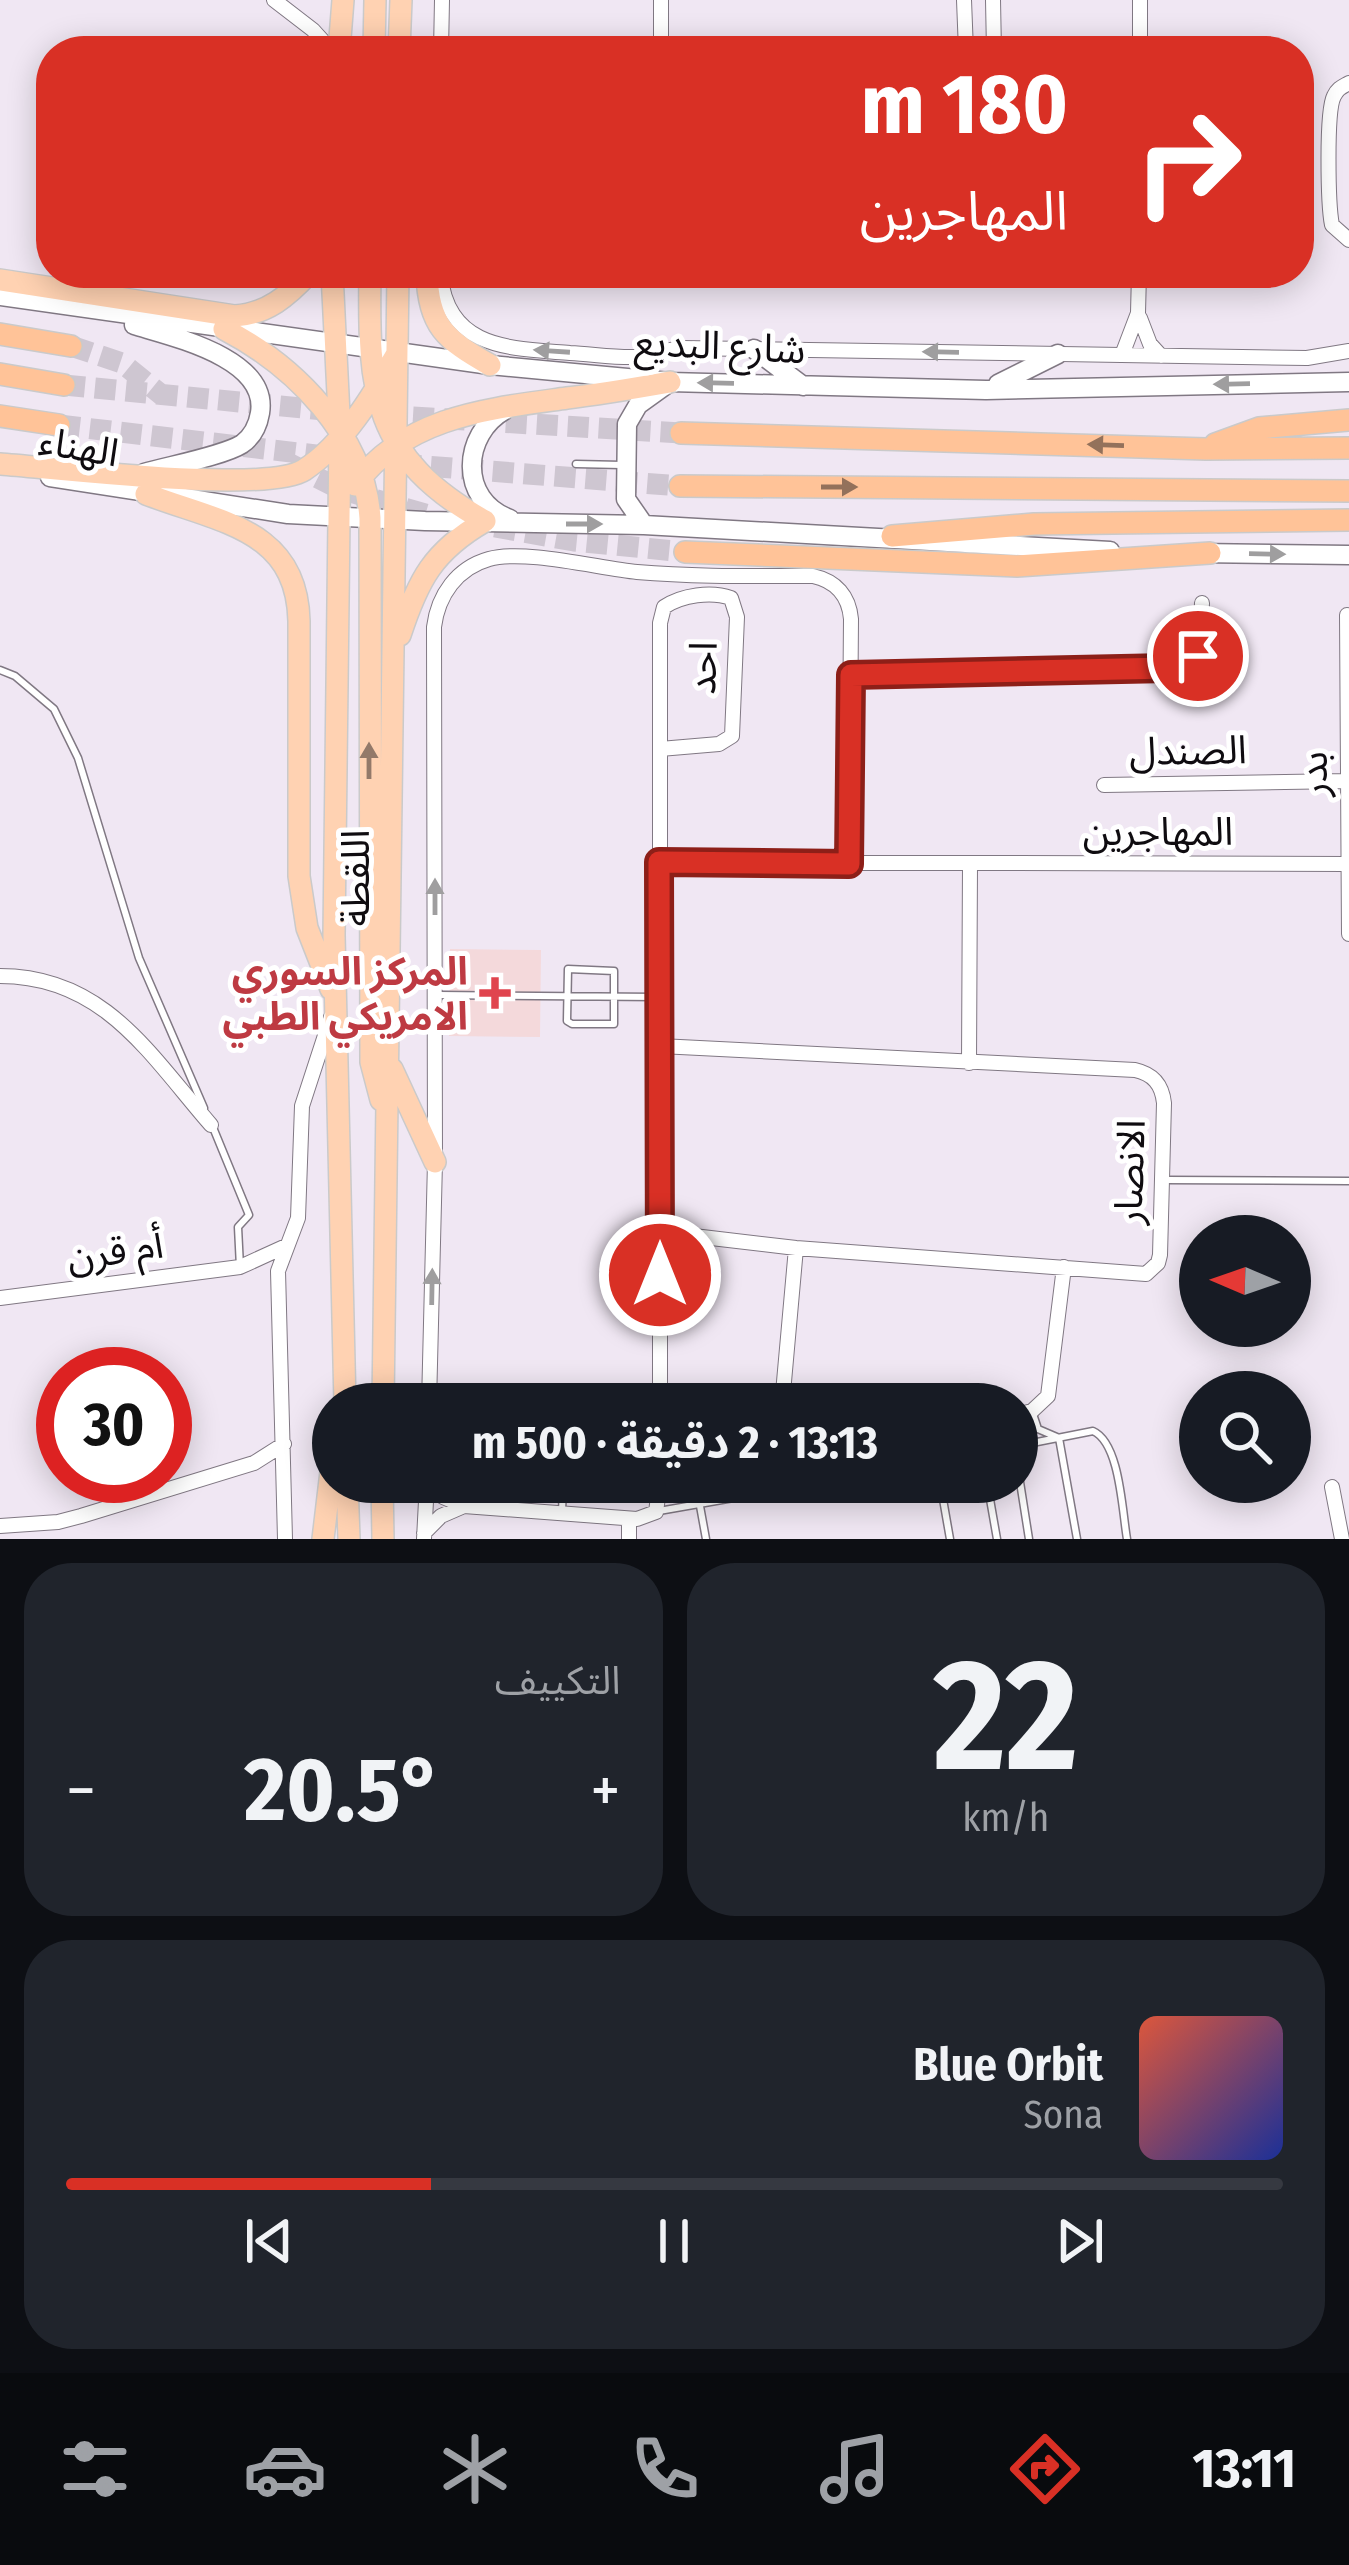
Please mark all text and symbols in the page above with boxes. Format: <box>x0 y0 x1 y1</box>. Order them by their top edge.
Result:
text: 180 m <box>861 54 1068 155</box>
icon: right <box>1110 84 1266 240</box>
text: المهاجرين <box>860 180 1068 244</box>
street label: شارع البديع <box>633 319 807 379</box>
one-way arrow <box>533 342 570 361</box>
one-way arrow <box>921 342 959 361</box>
one-way arrow <box>696 374 734 393</box>
one-way arrow <box>1212 375 1250 394</box>
street label: الهناء <box>35 417 122 477</box>
one-way arrow <box>1086 436 1124 455</box>
one-way arrow <box>821 477 859 497</box>
one-way arrow <box>566 514 604 534</box>
one-way arrow <box>1249 544 1287 564</box>
pin <box>1147 605 1249 707</box>
icon: arrive <box>1165 623 1231 689</box>
street label: احد <box>679 641 727 695</box>
street label: الصندل <box>1129 727 1247 775</box>
one-way arrow <box>359 741 379 779</box>
street label: بدر <box>1291 751 1337 798</box>
street label: المهاجرين <box>1083 809 1233 855</box>
street label: اللقطة <box>333 829 379 927</box>
one-way arrow <box>425 877 445 915</box>
place label: المركز السوري الامريكي الطبي <box>222 949 468 1048</box>
marker: المركز السوري الامريكي الطبي <box>479 977 511 1009</box>
street label: الانصار <box>1105 1119 1155 1226</box>
position arrow <box>597 1212 723 1338</box>
north arrow <box>1179 1215 1311 1347</box>
map controls <box>1179 1215 1311 1503</box>
street label: أم قرن <box>64 1220 167 1286</box>
one-way arrow <box>422 1267 441 1305</box>
speed limit sign: 30 <box>36 1347 192 1503</box>
button: search <box>1179 1371 1311 1503</box>
text: 13:13 · 2 دقيقة · 500 m <box>472 1416 878 1470</box>
text: 22 <box>934 1623 1078 1810</box>
text: التكييف <box>495 1658 621 1704</box>
text: 20.5° <box>244 1736 442 1844</box>
text: − <box>66 1751 96 1830</box>
text: + <box>590 1751 621 1830</box>
text: km/h <box>962 1795 1049 1841</box>
text: Blue Orbit <box>913 2038 1103 2092</box>
text: Sona <box>1023 2092 1103 2138</box>
icon: previous <box>236 2208 302 2274</box>
icon: pause <box>641 2208 707 2274</box>
icon: next <box>1047 2208 1113 2274</box>
icon: filters <box>53 2427 137 2511</box>
icon: car <box>243 2427 327 2511</box>
icon: climate <box>433 2427 517 2511</box>
icon: phone <box>623 2427 707 2511</box>
icon: music <box>813 2427 897 2511</box>
icon: directions <box>1003 2427 1087 2511</box>
text: 13:11 <box>1192 2437 1296 2501</box>

